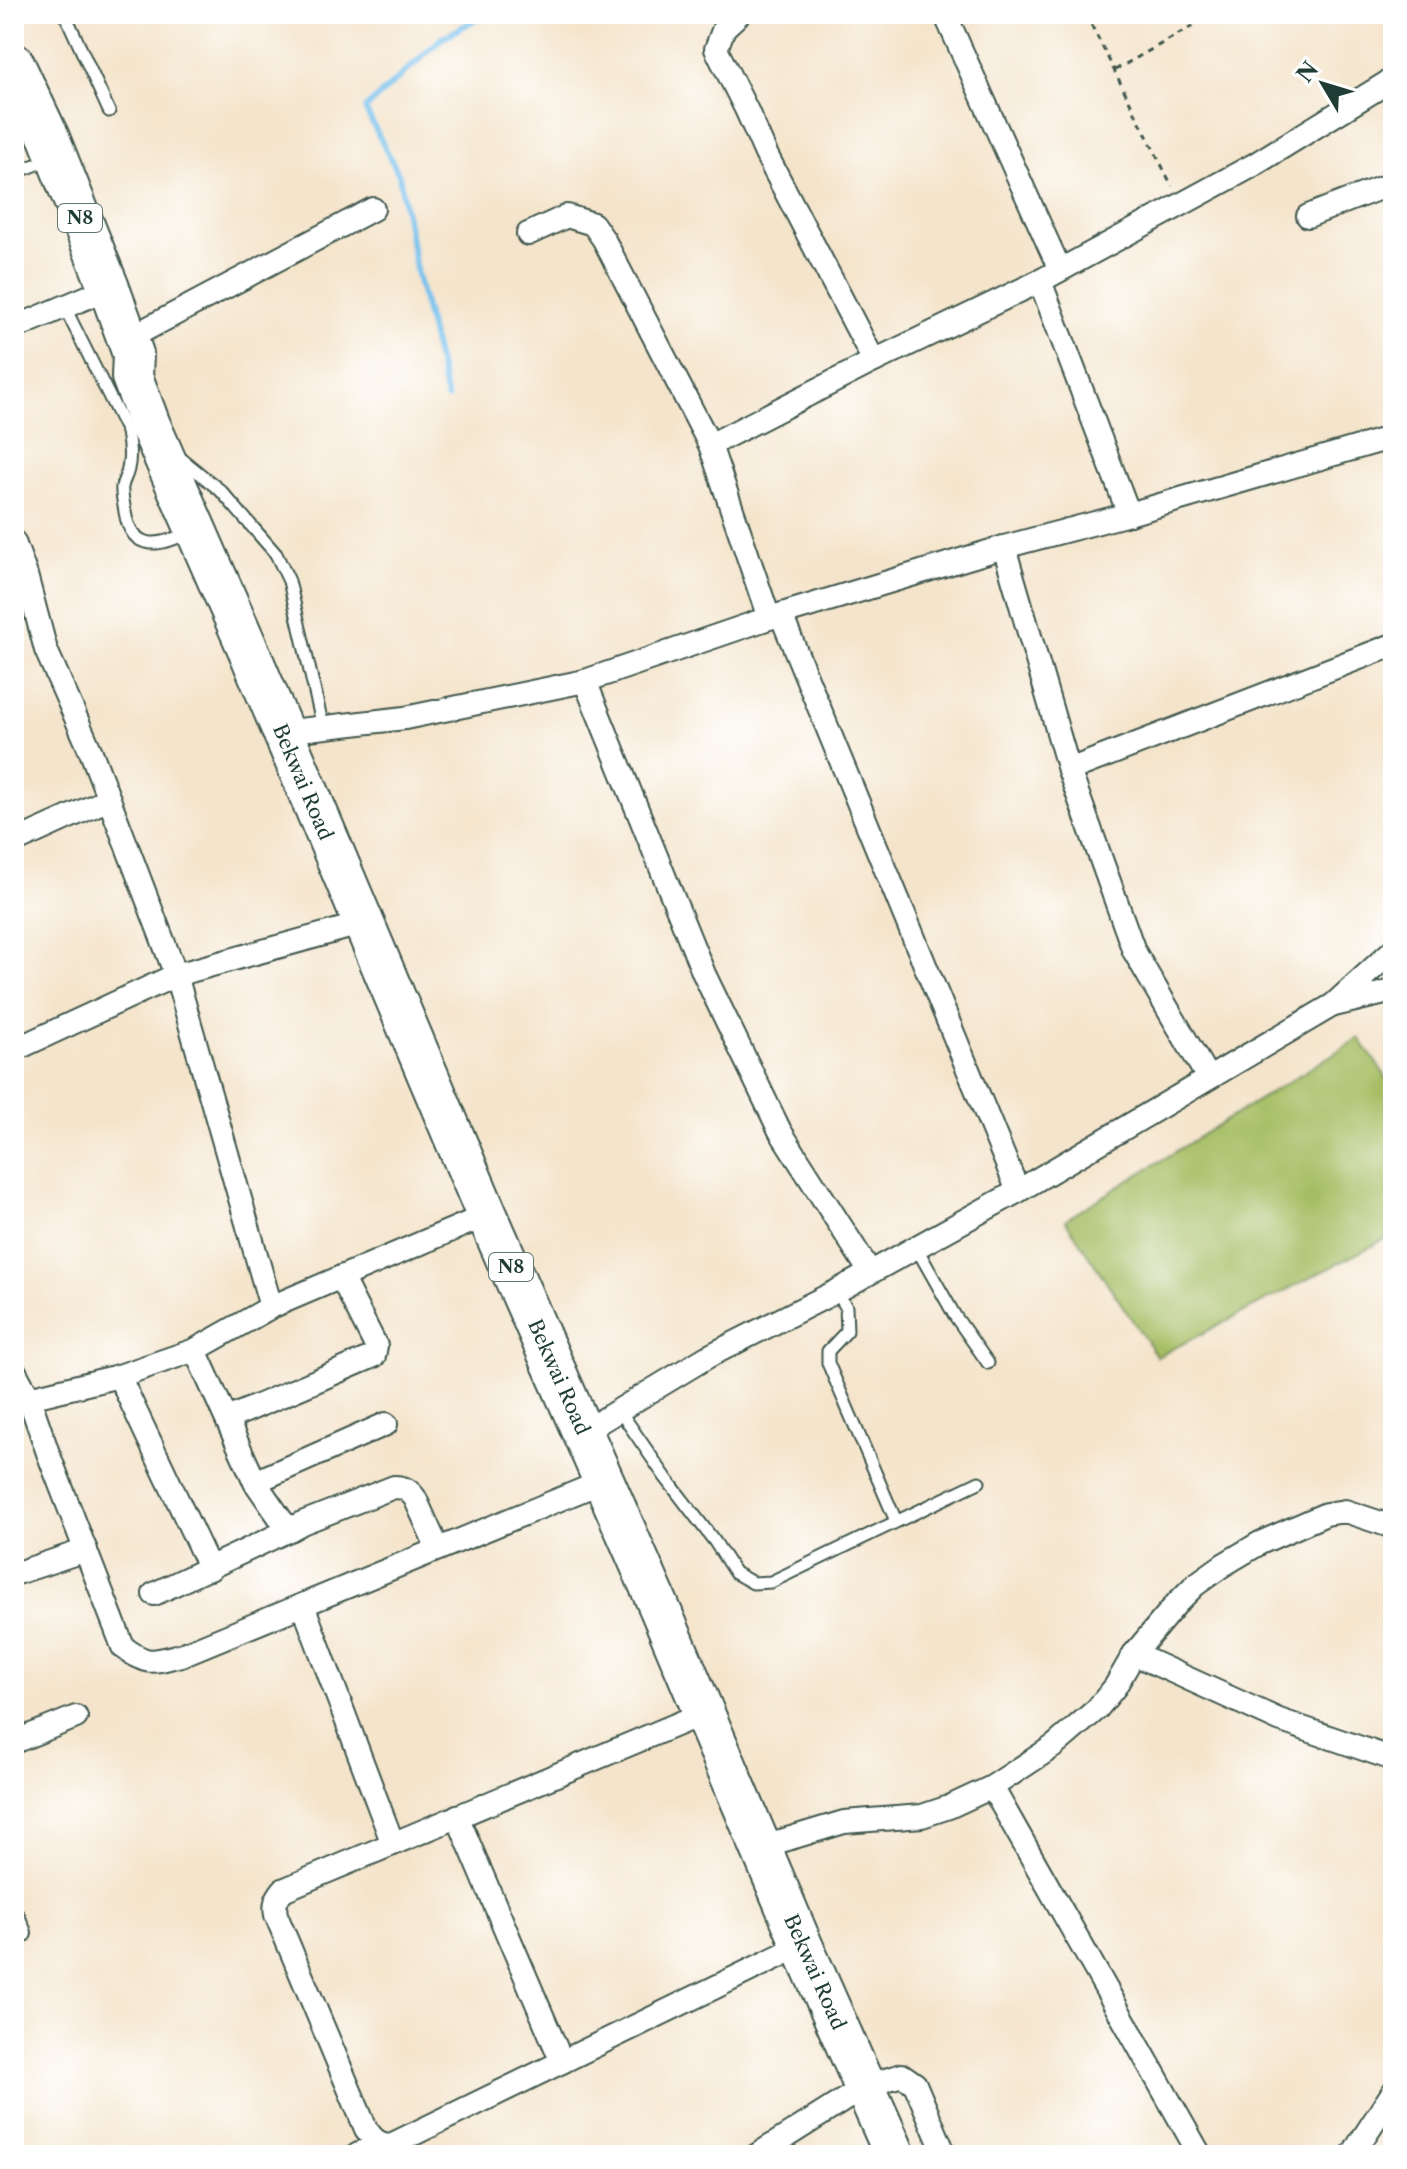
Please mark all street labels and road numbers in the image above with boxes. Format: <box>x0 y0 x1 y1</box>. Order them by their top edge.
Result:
road number: N8 <box>58 204 102 232</box>
street label: Bekwai Road <box>268 720 338 844</box>
road number: N8 <box>489 1253 533 1281</box>
street label: Bekwai Road <box>523 1316 595 1438</box>
street label: Bekwai Road <box>779 1911 851 2033</box>

